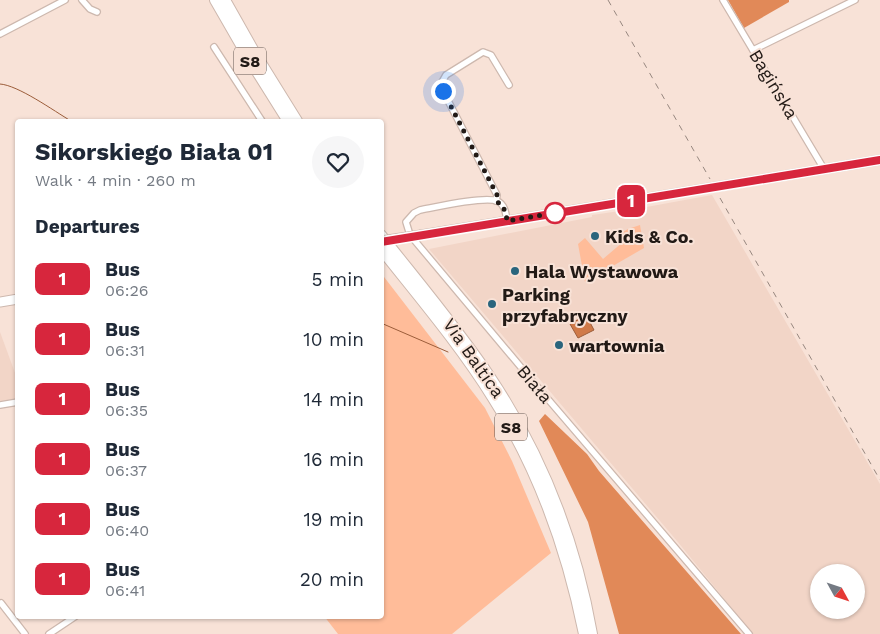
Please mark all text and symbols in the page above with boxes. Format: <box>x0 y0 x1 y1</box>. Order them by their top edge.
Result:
street label: Bagińska <box>745 46 803 122</box>
road number: S8 <box>234 48 266 74</box>
your location <box>431 79 456 104</box>
button: heart <box>312 136 364 188</box>
text: Sikorskiego Biała 01 <box>35 138 273 166</box>
text: Walk · 4 min · 260 m <box>35 171 196 190</box>
line badge: 1 <box>615 185 647 217</box>
text: 1 <box>627 190 635 211</box>
unlabelled marker <box>544 202 566 224</box>
text: Departures <box>35 215 140 238</box>
place label: Kids & Co. <box>605 226 694 247</box>
marker: Kids & Co. <box>589 230 601 242</box>
text: Bus <box>105 258 140 281</box>
place label: Hala Wystawowa <box>525 261 679 282</box>
marker: Hala Wystawowa <box>509 265 521 277</box>
text: 1 <box>59 268 66 289</box>
text: 5 min <box>312 268 364 291</box>
text: 06:26 <box>105 281 148 300</box>
place label: Parking przyfabryczny <box>502 284 628 326</box>
marker: Parking przyfabryczny <box>486 298 498 310</box>
street label: Via Baltica <box>439 314 509 402</box>
text: Bus <box>105 318 140 341</box>
text: 1 <box>59 328 66 349</box>
text: 10 min <box>303 328 364 351</box>
place label: wartownia <box>569 335 665 356</box>
marker: wartownia <box>553 339 565 351</box>
text: 06:31 <box>105 341 145 360</box>
street label: Biała <box>513 361 557 407</box>
text: Bus <box>105 378 140 401</box>
text: 1 <box>59 388 66 409</box>
text: 14 min <box>304 388 364 411</box>
text: 06:35 <box>105 401 148 420</box>
road number: S8 <box>495 414 527 441</box>
text: Bus <box>105 438 140 461</box>
text: 1 <box>59 448 66 469</box>
text: 16 min <box>304 448 364 471</box>
text: 06:37 <box>105 461 147 480</box>
text: Bus <box>105 498 140 521</box>
text: 1 <box>59 508 66 529</box>
text: 19 min <box>303 508 364 531</box>
text: 06:40 <box>105 521 149 540</box>
text: Bus <box>105 558 140 581</box>
north arrow <box>810 564 865 619</box>
map controls <box>810 564 865 619</box>
text: 1 <box>59 568 66 589</box>
text: 20 min <box>300 568 364 591</box>
text: 06:41 <box>105 581 145 600</box>

